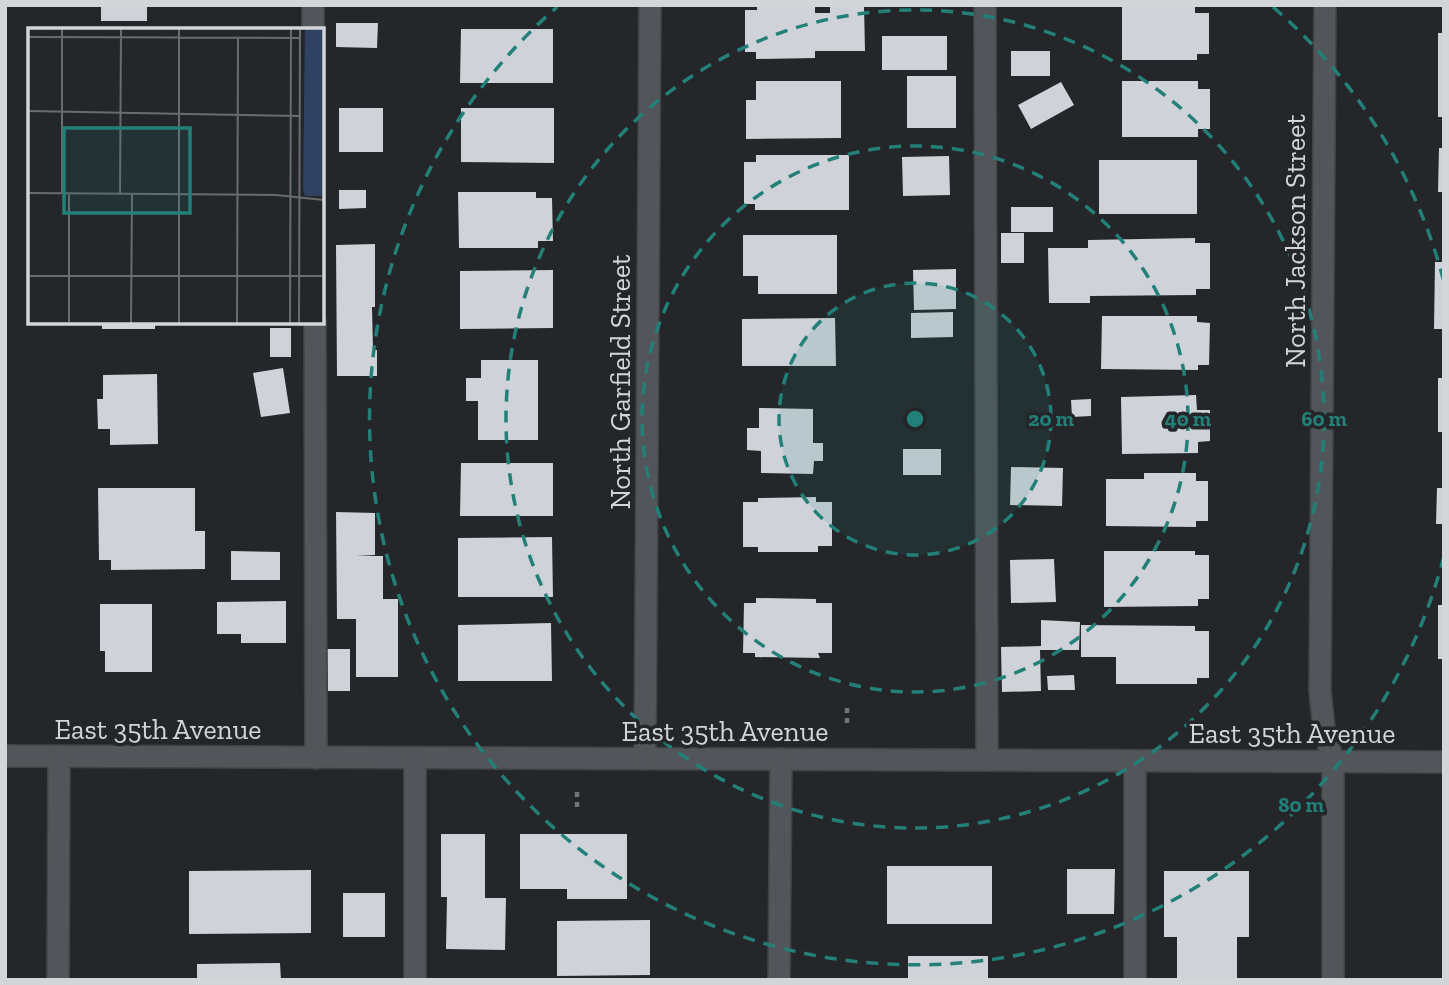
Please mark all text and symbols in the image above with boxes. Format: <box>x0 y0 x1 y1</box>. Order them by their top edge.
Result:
inset map <box>28 28 324 324</box>
street label: North Jackson Street <box>1279 114 1312 368</box>
street label: North Garfield Street <box>604 254 637 510</box>
text: 20 m <box>1028 406 1074 431</box>
text: 40 m <box>1165 406 1212 431</box>
text: 60 m <box>1301 406 1347 431</box>
centre of rings <box>903 407 927 431</box>
street label: East 35th Avenue <box>54 713 262 746</box>
street label: East 35th Avenue <box>621 715 829 748</box>
street label: East 35th Avenue <box>1188 717 1396 750</box>
text: 80 m <box>1278 792 1324 817</box>

